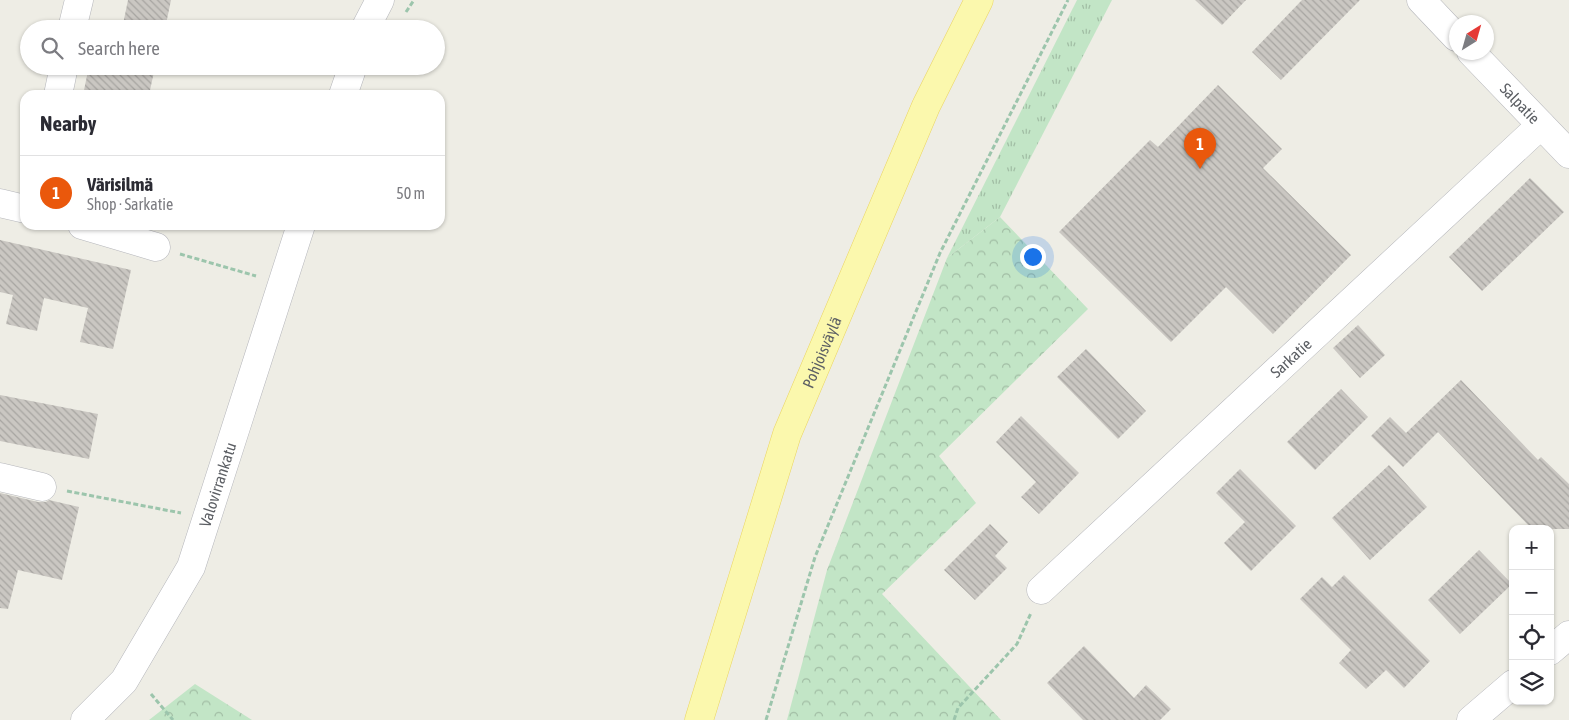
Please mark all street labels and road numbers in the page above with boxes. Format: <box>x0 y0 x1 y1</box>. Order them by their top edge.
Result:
street label: Salpatie <box>1497 79 1544 127</box>
street label: Pohjoisväylä <box>799 314 845 391</box>
street label: Sarkatie <box>1267 335 1315 381</box>
street label: Valovirrankatu <box>196 440 240 529</box>

